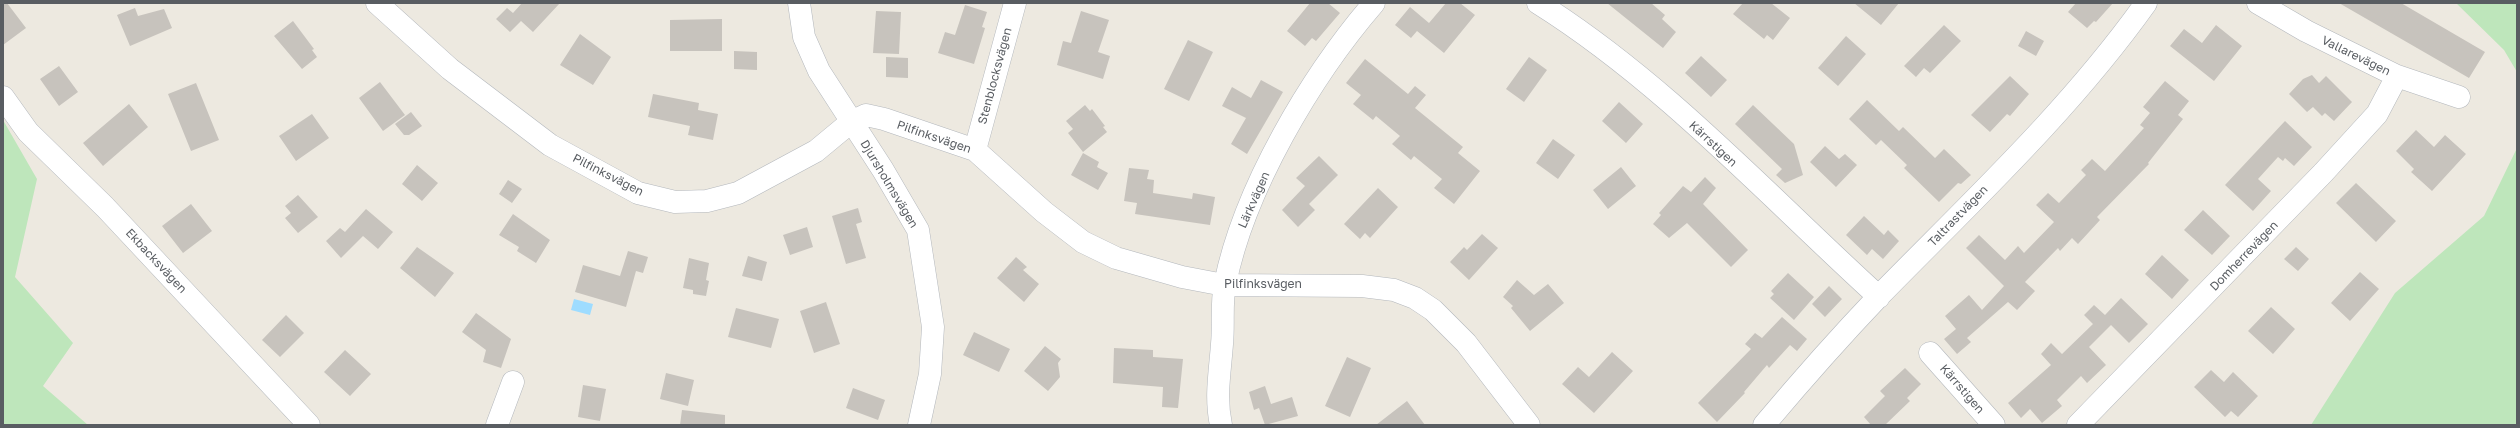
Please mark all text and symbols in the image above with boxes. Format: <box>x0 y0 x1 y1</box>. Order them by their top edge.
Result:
street label: Stenblocksvägen <box>975 26 1015 126</box>
street label: Vallarevägen <box>2319 33 2393 79</box>
street label: Pilfinksvägen <box>895 118 973 156</box>
street label: Kärrstigen <box>1686 118 1740 170</box>
street label: Djursholmsvägen <box>857 137 921 231</box>
street label: Pilfinksvägen <box>570 151 646 199</box>
street label: Lärkvägen <box>1235 170 1273 230</box>
street label: Taltrastvägen <box>1925 182 1991 250</box>
street label: Domherrevägen <box>2207 218 2281 294</box>
street label: Ekbacksvägen <box>122 226 190 296</box>
street label: Pilfinksvägen <box>1224 277 1302 291</box>
street label: Kärrstigen <box>1937 361 1987 417</box>

